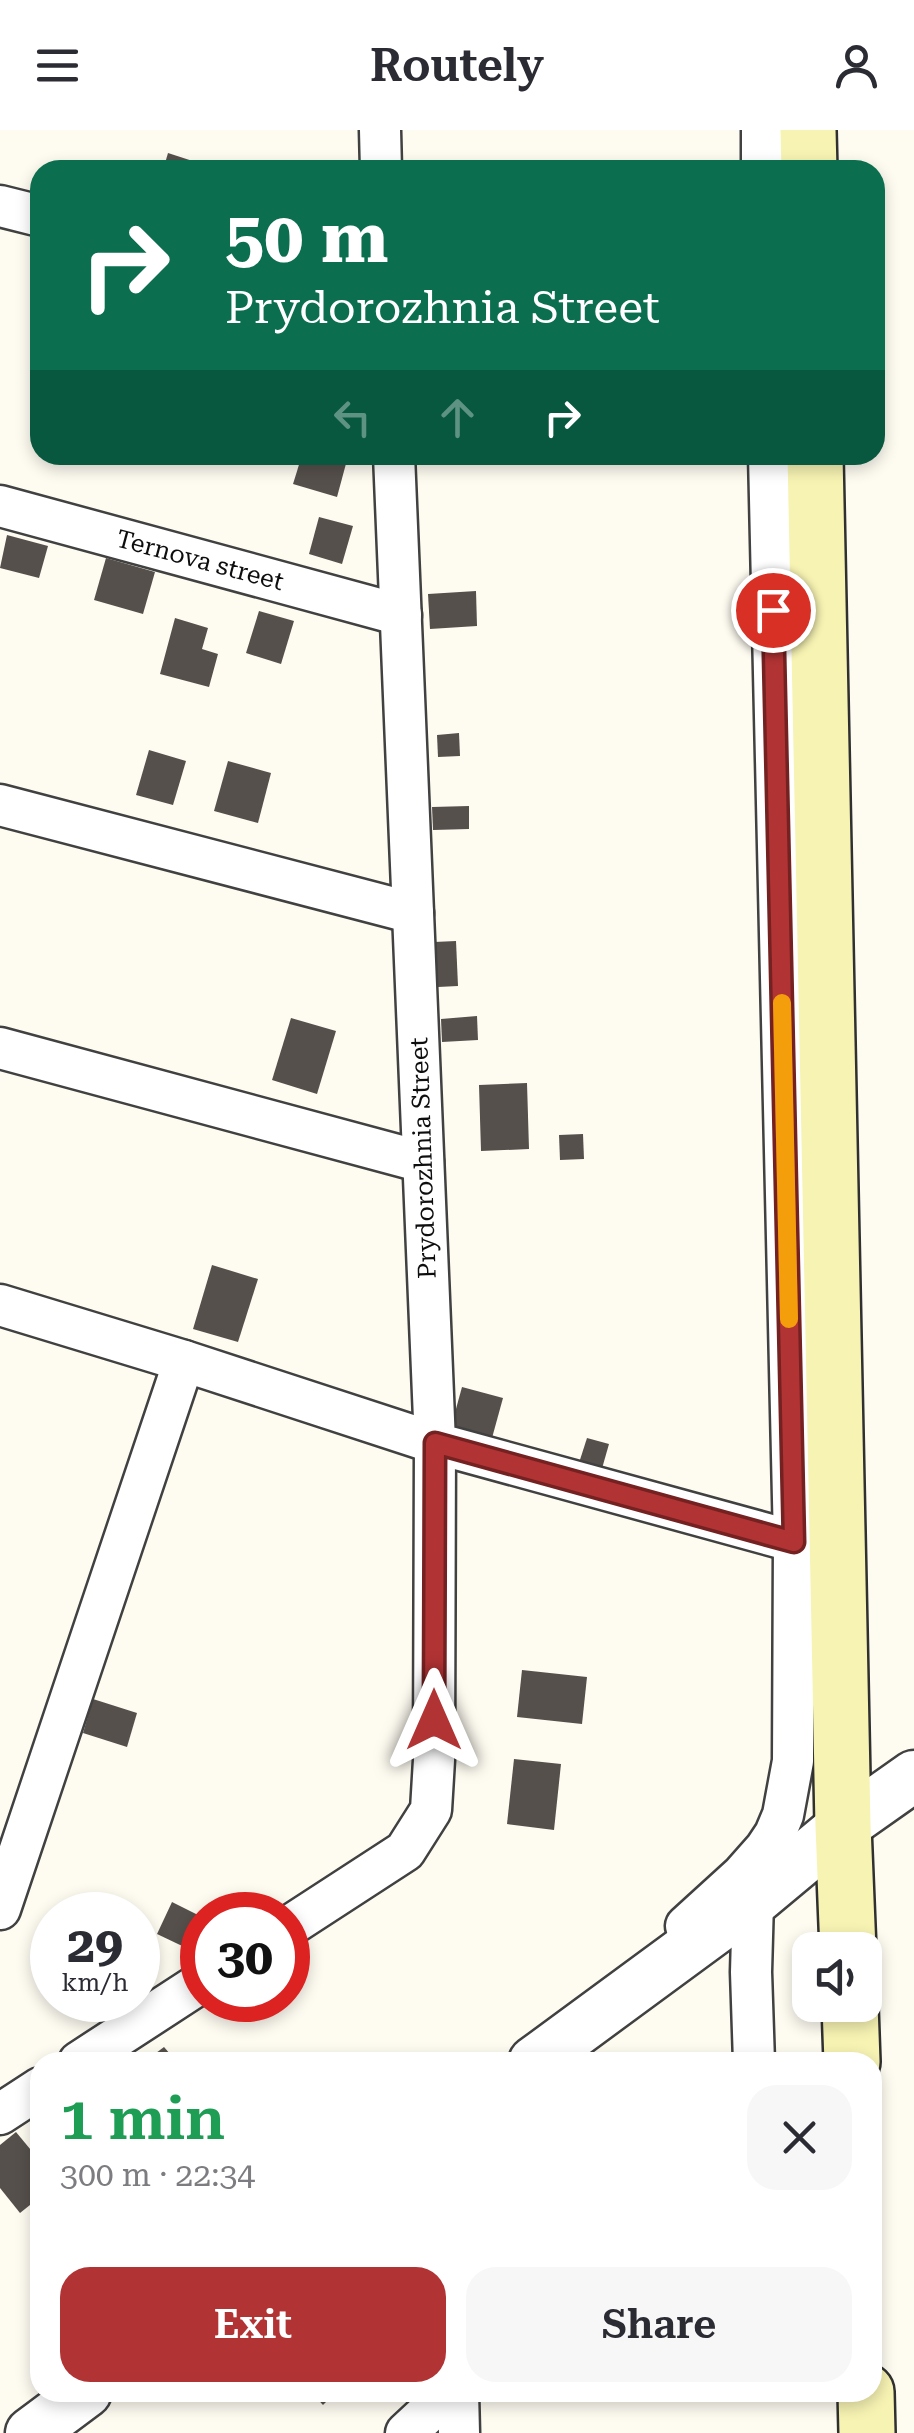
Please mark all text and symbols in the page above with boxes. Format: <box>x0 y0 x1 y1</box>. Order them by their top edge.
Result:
icon: menu <box>30 38 85 93</box>
icon: person <box>829 38 884 93</box>
text: Routely <box>370 39 544 92</box>
text: 50 m <box>225 197 389 279</box>
icon: right <box>60 200 190 330</box>
text: Prydorozhnia Street <box>225 281 660 334</box>
icon: left <box>325 390 380 445</box>
icon: ahead <box>430 390 485 445</box>
icon: right <box>535 390 590 445</box>
street label: Ternova street <box>113 524 287 596</box>
pin <box>731 568 816 653</box>
icon: arrive <box>746 583 801 638</box>
street label: Prydorozhnia Street <box>404 1037 442 1279</box>
position arrow <box>382 1668 486 1772</box>
speed limit sign: 30 <box>180 1892 310 2022</box>
text: 29 <box>67 1916 123 1974</box>
map controls <box>792 1932 882 2022</box>
button: sound <box>792 1932 882 2022</box>
text: km/h <box>62 1968 128 1997</box>
text: 1 min <box>60 2083 225 2154</box>
button: close <box>747 2085 852 2190</box>
text: 300 m · 22:34 <box>60 2156 255 2194</box>
button: Exit <box>60 2267 446 2382</box>
button: Share <box>466 2267 852 2382</box>

